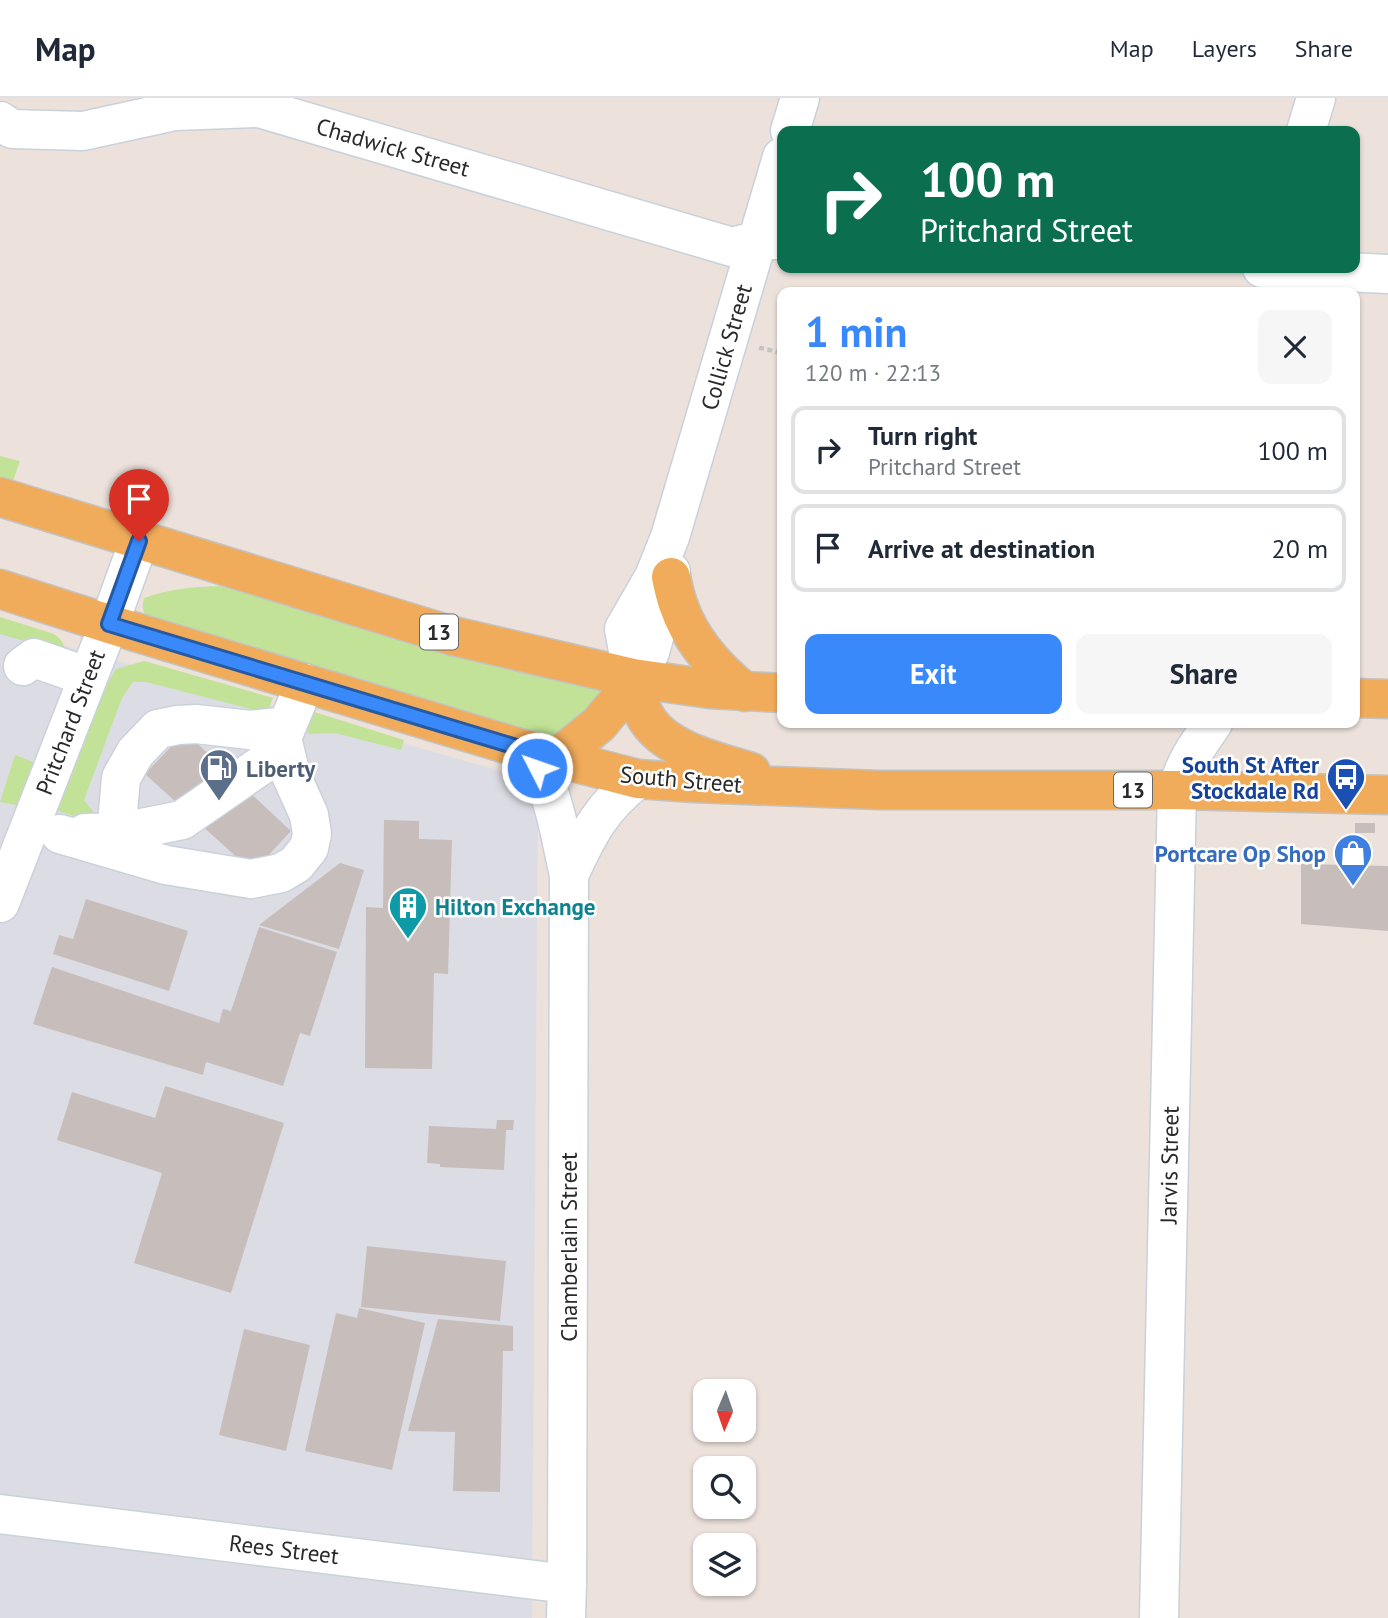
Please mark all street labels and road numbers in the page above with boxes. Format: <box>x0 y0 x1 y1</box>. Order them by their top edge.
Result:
street label: Chadwick Street <box>313 111 473 183</box>
street label: Collick Street <box>694 280 758 413</box>
road number: 13 <box>420 614 458 650</box>
street label: Pritchard Street <box>29 645 111 799</box>
street label: South Street <box>619 759 743 799</box>
road number: 13 <box>1114 772 1152 808</box>
street label: Jarvis Street <box>1153 1106 1185 1225</box>
street label: Chamberlain Street <box>554 1152 583 1342</box>
street label: Rees Street <box>228 1528 341 1570</box>

